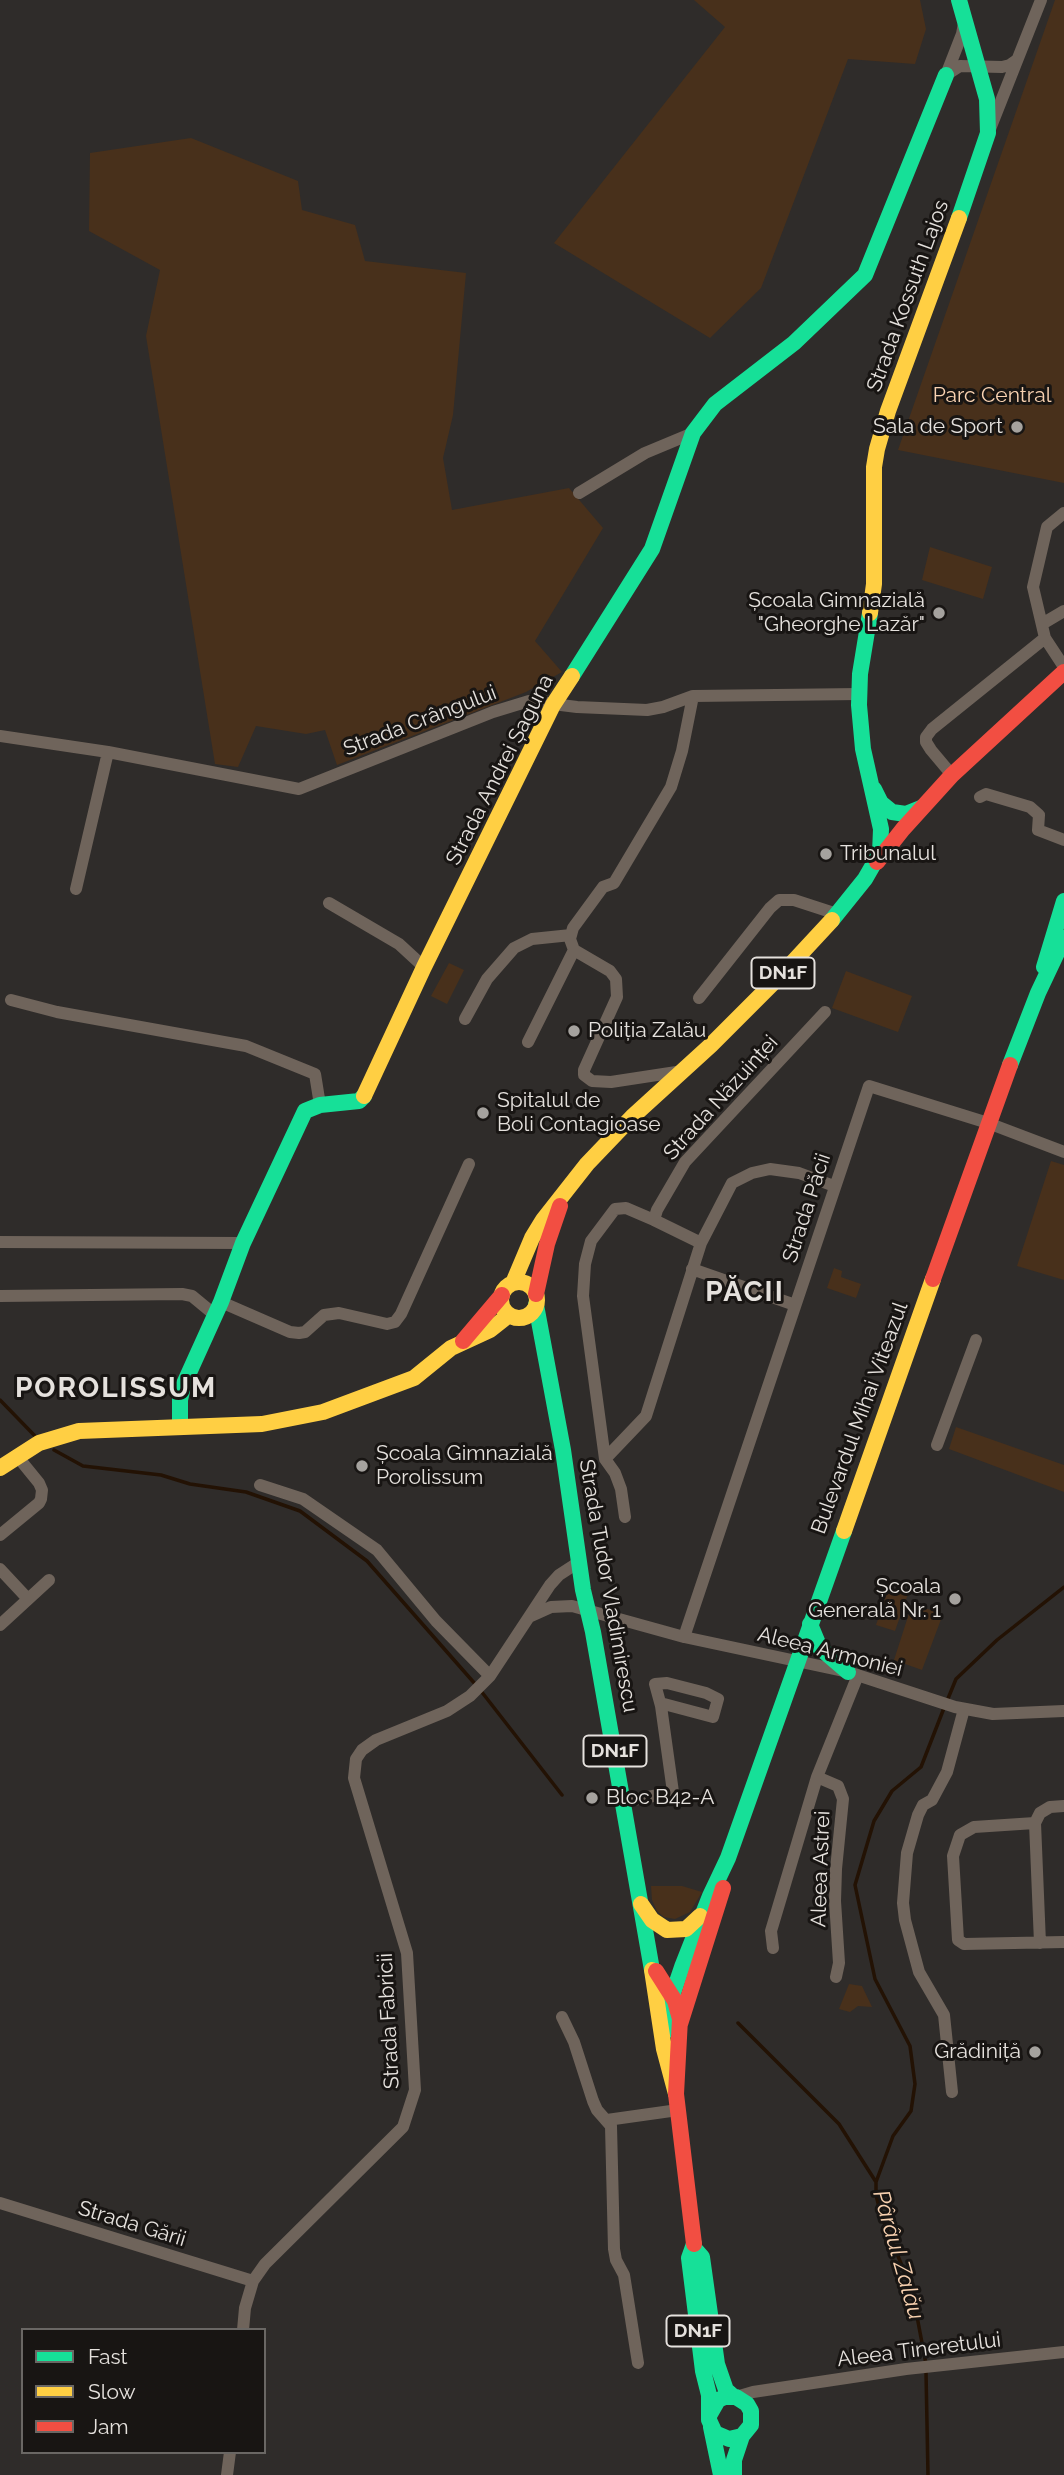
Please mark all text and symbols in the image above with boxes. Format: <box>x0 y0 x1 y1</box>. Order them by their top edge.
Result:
street label: Strada Kossuth Lajos <box>862 197 954 395</box>
park label: Parc Central <box>933 383 1051 409</box>
place label: Sala de Sport <box>873 414 1003 440</box>
marker: Sala de Sport <box>1009 419 1025 435</box>
place label: Școala Gimnazială "Gheorghe Lazăr" <box>748 588 925 638</box>
marker: Școala Gimnazială "Gheorghe Lazăr" <box>931 605 947 621</box>
street label: Strada Andrei Șaguna <box>441 671 559 869</box>
street label: Strada Crângului <box>340 680 500 762</box>
place label: Tribunalul <box>840 841 936 867</box>
marker: Tribunalul <box>818 846 834 862</box>
road number: DN1F <box>752 958 814 988</box>
place label: Poliția Zalău <box>588 1018 706 1044</box>
marker: Poliția Zalău <box>566 1023 582 1039</box>
street label: Strada Năzuinței <box>658 1030 784 1166</box>
place label: Spitalul de Boli Contagioase <box>497 1088 661 1138</box>
marker: Spitalul de Boli Contagioase <box>475 1105 491 1121</box>
street label: Strada Păcii <box>778 1150 836 1266</box>
district label: PĂCII <box>706 1276 784 1310</box>
street label: Bulevardul Mihai Viteazul <box>806 1299 914 1537</box>
district label: POROLISSUM <box>16 1372 216 1406</box>
place label: Școala Gimnazială Porolissum <box>376 1441 553 1491</box>
marker: Școala Gimnazială Porolissum <box>354 1458 370 1474</box>
street label: Strada Tudor Vladimirescu <box>573 1458 643 1714</box>
place label: Școala Generală Nr. 1 <box>808 1574 941 1624</box>
marker: Școala Generală Nr. 1 <box>947 1591 963 1607</box>
street label: Aleea Armoniei <box>755 1622 905 1682</box>
road number: DN1F <box>584 1736 646 1766</box>
place label: Bloc B42-A <box>606 1785 714 1811</box>
marker: Bloc B42-A <box>584 1790 600 1806</box>
street label: Aleea Astrei <box>806 1810 836 1928</box>
street label: Strada Fabricii <box>373 1952 405 2090</box>
place label: Grădiniță <box>934 2039 1021 2065</box>
marker: Grădiniță <box>1027 2044 1043 2060</box>
water label: Pârâul Zalău <box>866 2187 930 2323</box>
street label: Strada Gării <box>75 2196 189 2252</box>
road number: DN1F <box>666 2316 730 2346</box>
street label: Aleea Tineretului <box>836 2327 1002 2373</box>
legend <box>21 2328 266 2454</box>
text: Fast <box>88 2344 128 2369</box>
text: Slow <box>88 2379 136 2404</box>
text: Jam <box>88 2414 129 2439</box>

